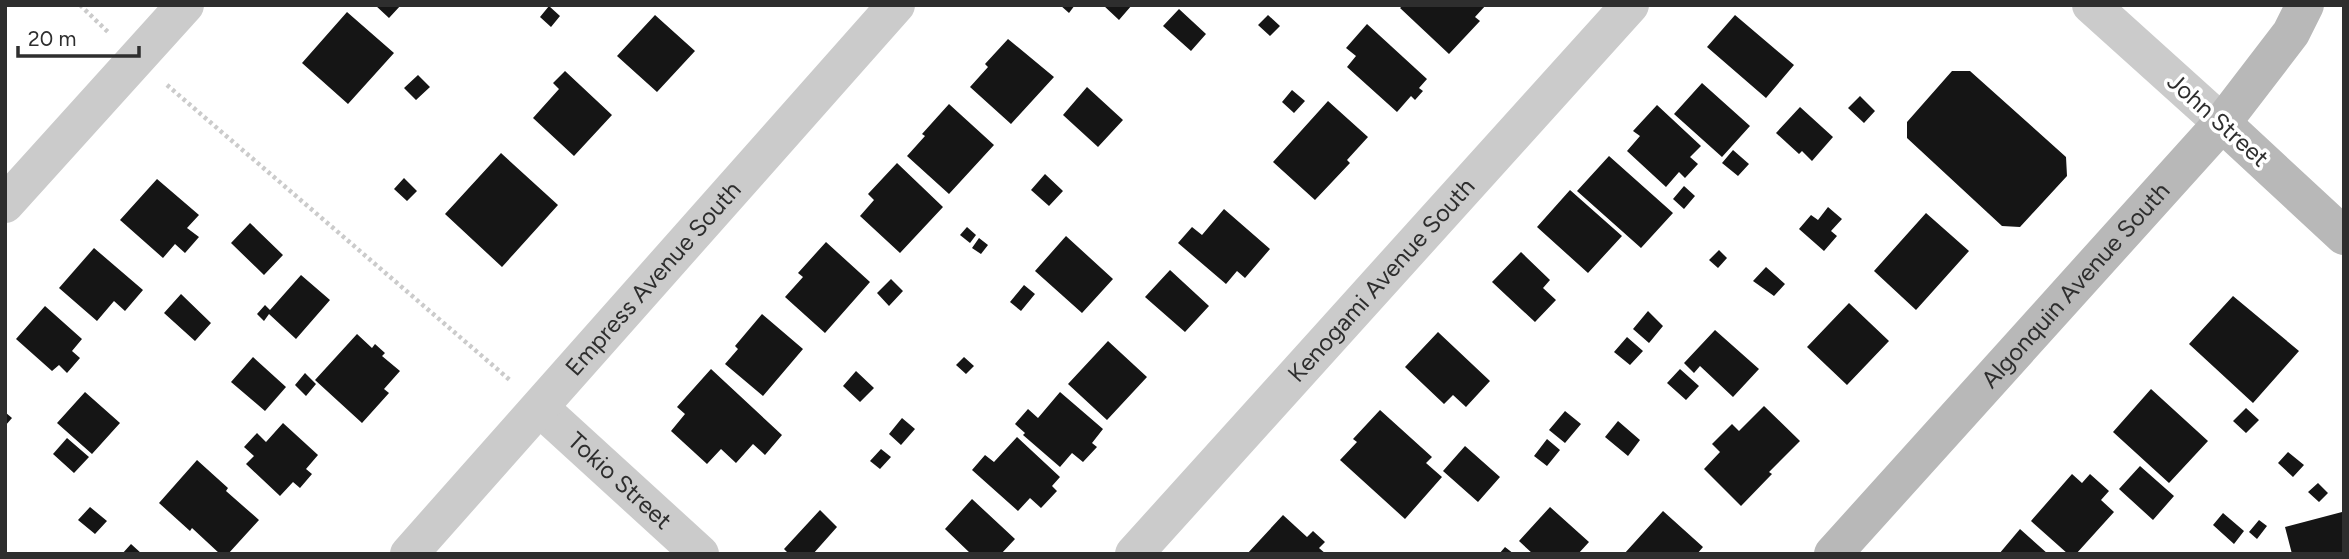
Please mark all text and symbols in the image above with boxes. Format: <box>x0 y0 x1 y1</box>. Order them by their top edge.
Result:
scale bar <box>18 14 138 58</box>
text: 20 m <box>28 26 76 51</box>
street label: John Street <box>2162 67 2275 173</box>
street label: Kenogami Avenue South <box>1281 172 1481 388</box>
street label: Empress Avenue South <box>559 175 747 382</box>
street label: Algonquin Avenue South <box>1975 176 2175 394</box>
street label: Tokio Street <box>562 426 678 535</box>

